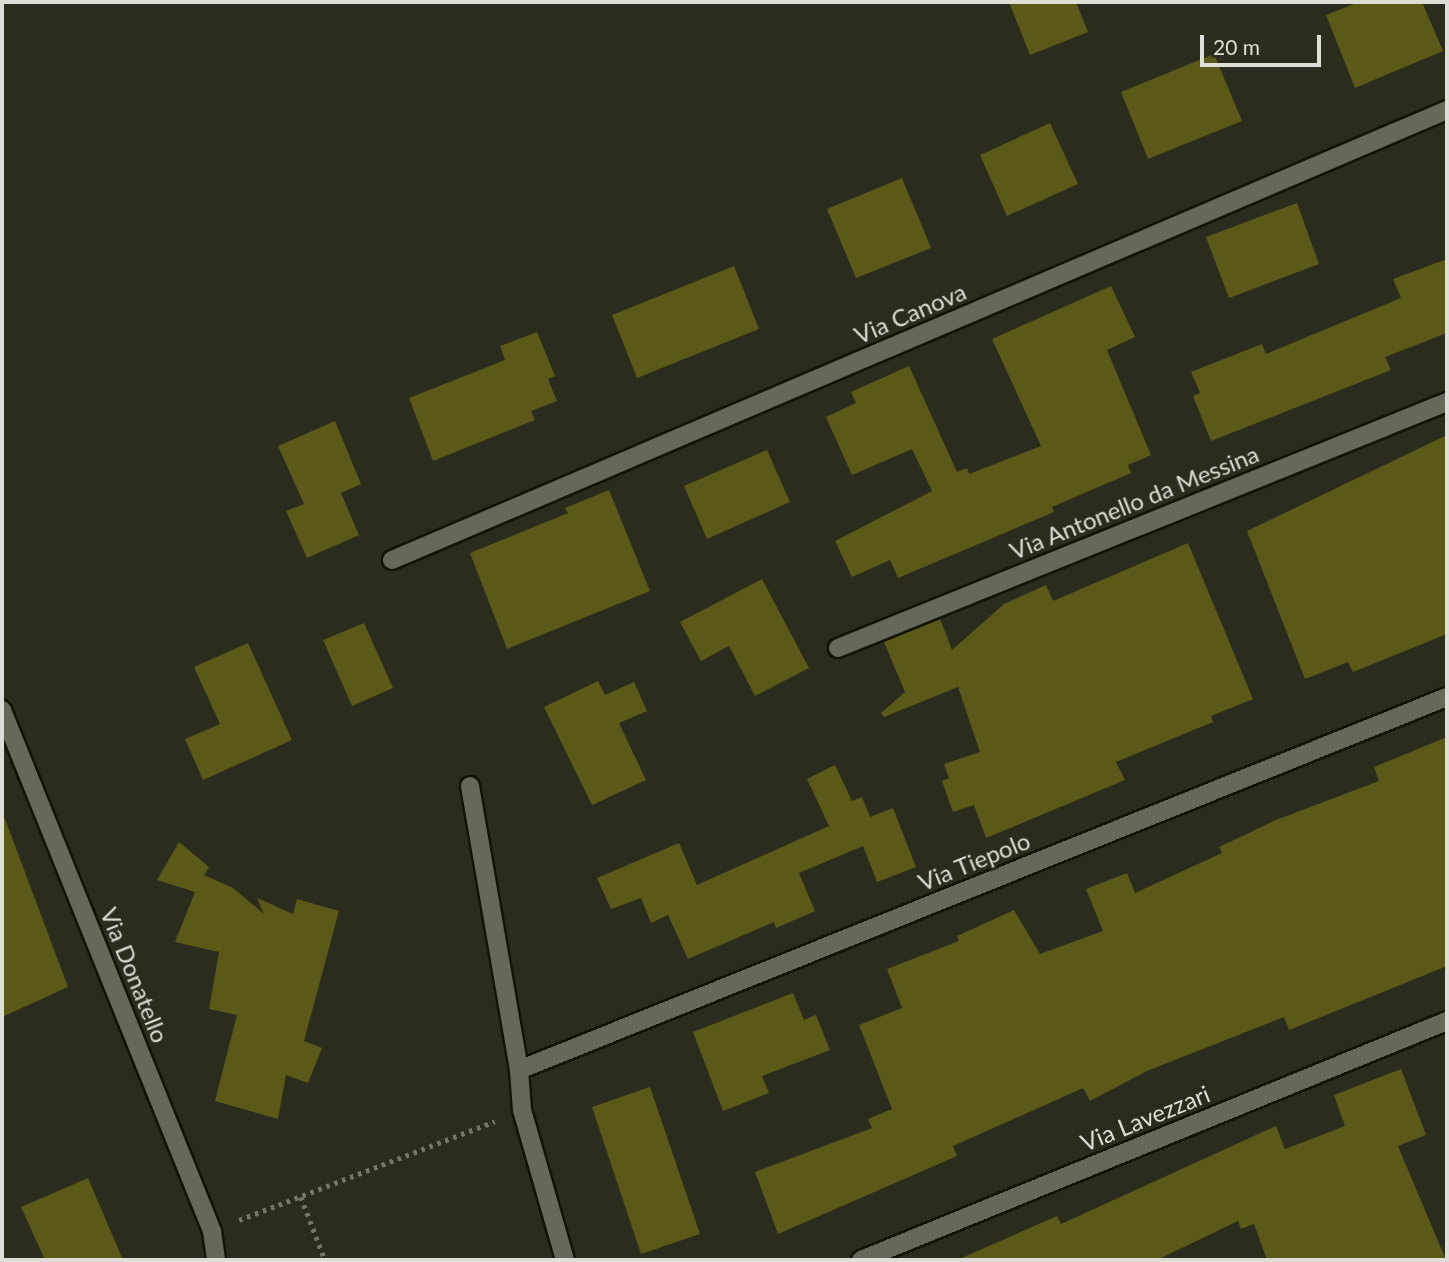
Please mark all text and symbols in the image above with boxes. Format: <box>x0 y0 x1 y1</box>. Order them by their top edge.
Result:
scale bar <box>1204 21 1325 65</box>
text: 20 m <box>1213 34 1260 59</box>
street label: Via Canova <box>850 277 970 349</box>
street label: Via Antonello da Messina <box>1005 439 1263 565</box>
street label: Via Tiepolo <box>913 825 1035 897</box>
street label: Via Donatello <box>95 903 175 1047</box>
street label: Via Lavezzari <box>1076 1079 1214 1157</box>

